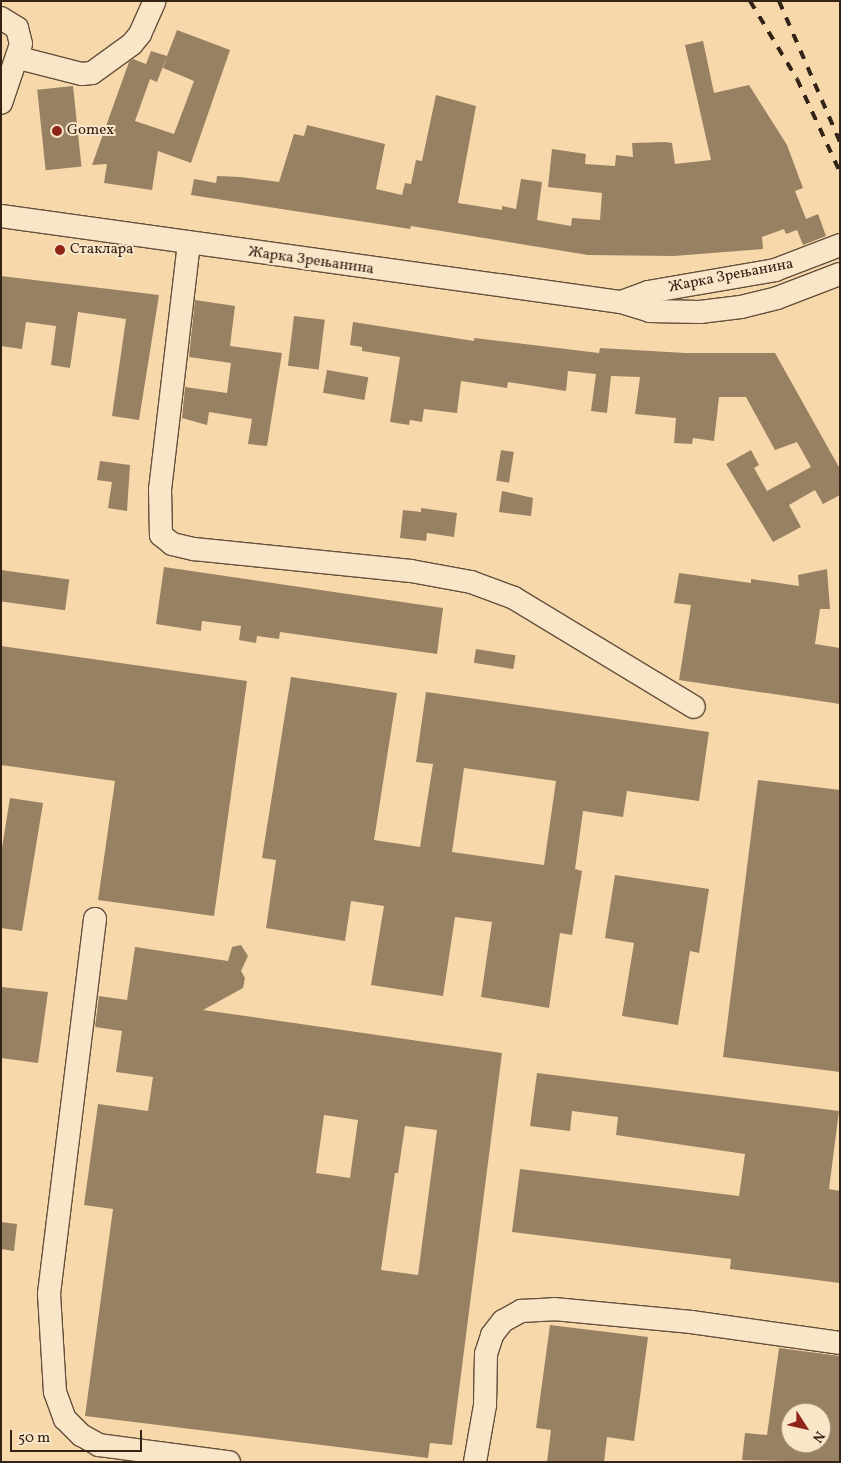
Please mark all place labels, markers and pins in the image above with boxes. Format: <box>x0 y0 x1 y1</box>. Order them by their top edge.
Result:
place label: Gomex <box>67 122 114 140</box>
marker: Gomex <box>51 125 63 137</box>
place label: Стаклара <box>70 241 134 259</box>
marker: Стаклара <box>54 244 66 256</box>

